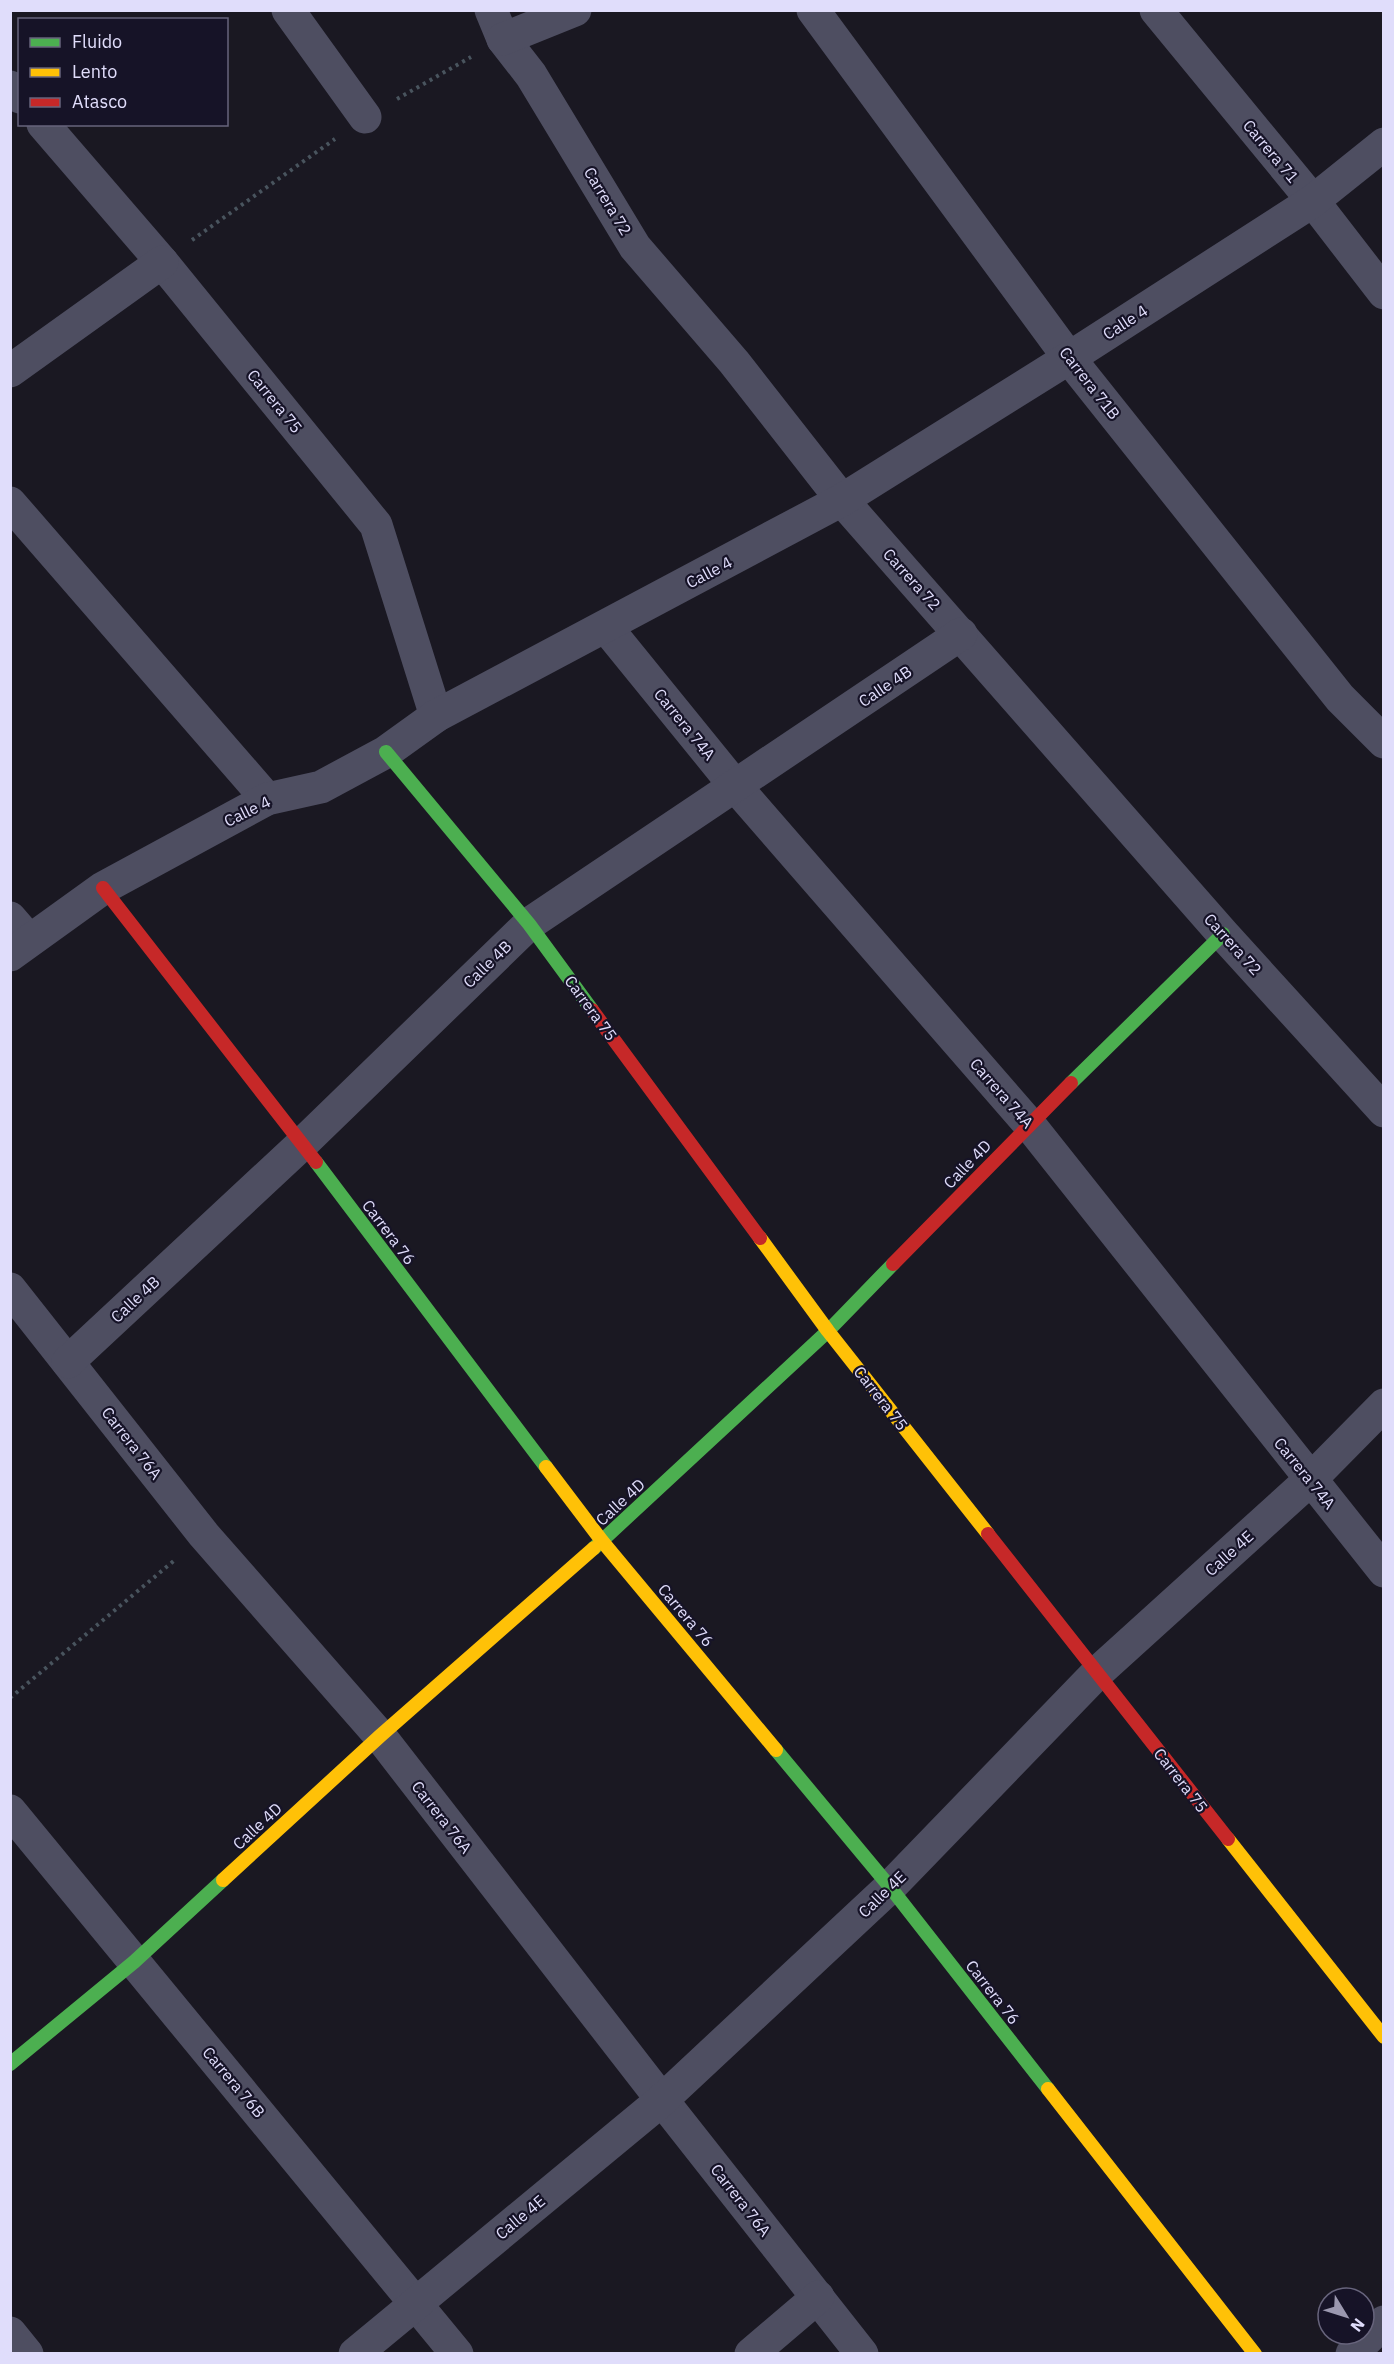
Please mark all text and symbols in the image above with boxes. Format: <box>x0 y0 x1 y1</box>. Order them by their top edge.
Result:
legend <box>18 18 228 126</box>
text: Fluido <box>72 30 122 53</box>
text: Lento <box>72 60 117 83</box>
text: Atasco <box>72 90 127 113</box>
street label: Carrera 71 <box>1239 115 1303 187</box>
street label: Carrera 72 <box>580 163 636 239</box>
street label: Calle 4 <box>1099 300 1151 344</box>
street label: Carrera 71B <box>1055 343 1125 423</box>
street label: Carrera 75 <box>243 365 307 437</box>
street label: Carrera 72 <box>879 544 945 614</box>
street label: Calle 4 <box>683 552 735 592</box>
street label: Calle 4B <box>855 661 915 711</box>
street label: Carrera 74A <box>650 684 720 764</box>
street label: Calle 4 <box>220 791 274 831</box>
street label: Carrera 72 <box>1200 909 1266 979</box>
street label: Calle 4B <box>459 936 515 992</box>
street label: Carrera 75 <box>560 971 622 1045</box>
street label: Carrera 74A <box>966 1054 1038 1132</box>
street label: Calle 4D <box>939 1135 995 1193</box>
street label: Carrera 76 <box>358 1196 420 1268</box>
street label: Calle 4B <box>106 1271 164 1327</box>
street label: Carrera 75 <box>850 1362 912 1434</box>
street label: Carrera 76A <box>97 1403 167 1483</box>
street label: Carrera 74A <box>1270 1433 1340 1513</box>
street label: Calle 4D <box>591 1474 649 1530</box>
street label: Calle 4E <box>1201 1526 1257 1580</box>
street label: Carrera 76 <box>654 1579 718 1651</box>
street label: Carrera 75 <box>1150 1744 1212 1816</box>
street label: Carrera 76A <box>407 1777 477 1857</box>
street label: Calle 4D <box>228 1798 286 1854</box>
street label: Calle 4E <box>854 1866 910 1922</box>
street label: Carrera 76 <box>962 1956 1024 2028</box>
street label: Carrera 76B <box>198 2042 270 2122</box>
street label: Carrera 76A <box>706 2160 776 2240</box>
street label: Calle 4E <box>491 2191 549 2243</box>
north arrow <box>1316 2286 1376 2346</box>
text: N <box>1346 2315 1369 2336</box>

